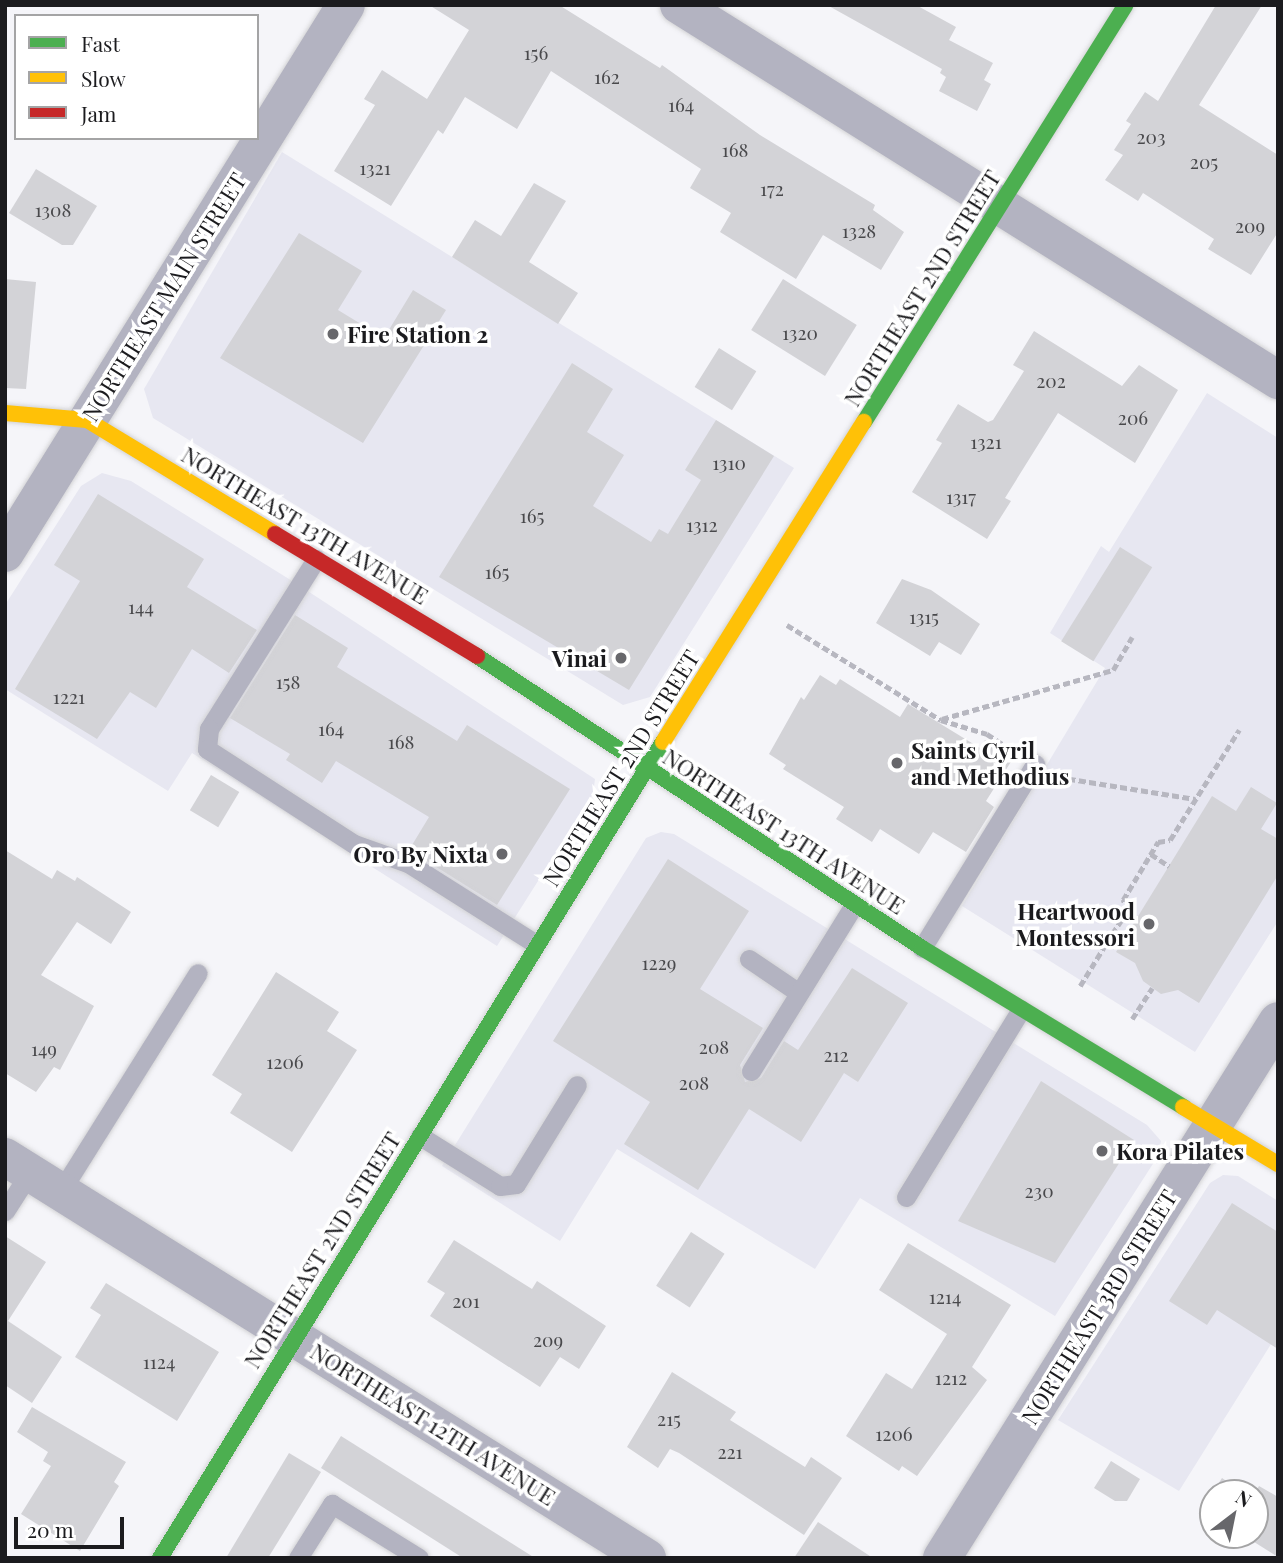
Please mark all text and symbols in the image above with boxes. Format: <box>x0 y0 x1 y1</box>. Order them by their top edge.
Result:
legend <box>14 14 259 140</box>
text: Fast <box>81 29 120 57</box>
house number: 156 <box>524 42 548 64</box>
text: Slow <box>81 64 126 92</box>
house number: 162 <box>594 66 620 88</box>
house number: 164 <box>668 94 694 116</box>
text: Jam <box>81 99 117 127</box>
house number: 203 <box>1136 126 1166 148</box>
house number: 168 <box>722 139 748 161</box>
house number: 205 <box>1190 151 1218 173</box>
house number: 1321 <box>359 157 391 179</box>
street label: NORTHEAST 2ND STREET <box>838 165 1006 411</box>
street label: NORTHEAST MAIN STREET <box>76 168 252 426</box>
house number: 172 <box>760 178 784 200</box>
house number: 1308 <box>35 199 71 221</box>
house number: 209 <box>1235 215 1265 237</box>
house number: 1328 <box>842 220 876 242</box>
place label: Fire Station 2 <box>347 320 489 348</box>
house number: 1320 <box>782 322 818 344</box>
marker: Fire Station 2 <box>325 326 341 342</box>
house number: 202 <box>1036 370 1066 392</box>
house number: 206 <box>1118 407 1148 429</box>
house number: 1321 <box>970 431 1002 453</box>
street label: NORTHEAST 13TH AVENUE <box>176 440 434 610</box>
house number: 1310 <box>712 452 746 474</box>
house number: 1317 <box>946 486 976 508</box>
house number: 165 <box>520 505 544 527</box>
house number: 1312 <box>686 514 718 536</box>
house number: 165 <box>485 561 509 583</box>
house number: 144 <box>128 596 154 618</box>
house number: 1315 <box>909 606 939 628</box>
place label: Vinai <box>552 644 607 672</box>
street label: NORTHEAST 2ND STREET <box>537 645 705 891</box>
marker: Vinai <box>613 650 629 666</box>
house number: 158 <box>276 671 300 693</box>
house number: 1221 <box>53 686 85 708</box>
house number: 164 <box>318 718 344 740</box>
house number: 168 <box>388 731 414 753</box>
place label: Saints Cyril and Methodius <box>911 736 1069 790</box>
street label: NORTHEAST 13TH AVENUE <box>657 742 911 920</box>
marker: Saints Cyril and Methodius <box>889 755 905 771</box>
place label: Oro By Nixta <box>353 840 488 868</box>
marker: Oro By Nixta <box>494 846 510 862</box>
place label: Heartwood Montessori <box>1015 897 1135 951</box>
marker: Heartwood Montessori <box>1141 916 1157 932</box>
house number: 1229 <box>642 952 676 974</box>
house number: 208 <box>699 1036 729 1058</box>
house number: 149 <box>31 1038 57 1060</box>
house number: 212 <box>823 1044 849 1066</box>
house number: 1206 <box>266 1051 304 1073</box>
house number: 208 <box>679 1072 709 1094</box>
street label: NORTHEAST 2ND STREET <box>238 1127 406 1373</box>
place label: Kora Pilates <box>1116 1137 1244 1165</box>
marker: Kora Pilates <box>1094 1143 1110 1159</box>
house number: 230 <box>1024 1180 1054 1202</box>
street label: NORTHEAST 3RD STREET <box>1015 1184 1183 1430</box>
house number: 1214 <box>929 1286 961 1308</box>
house number: 201 <box>452 1290 480 1312</box>
house number: 209 <box>533 1329 563 1351</box>
street label: NORTHEAST 12TH AVENUE <box>305 1337 561 1511</box>
house number: 1124 <box>143 1351 175 1373</box>
house number: 1212 <box>935 1367 967 1389</box>
house number: 215 <box>657 1408 681 1430</box>
house number: 1206 <box>875 1423 913 1445</box>
house number: 221 <box>717 1441 743 1463</box>
north arrow <box>1199 1479 1269 1549</box>
text: N <box>1231 1483 1257 1513</box>
scale bar <box>18 1504 128 1548</box>
text: 20 m <box>27 1515 74 1543</box>

